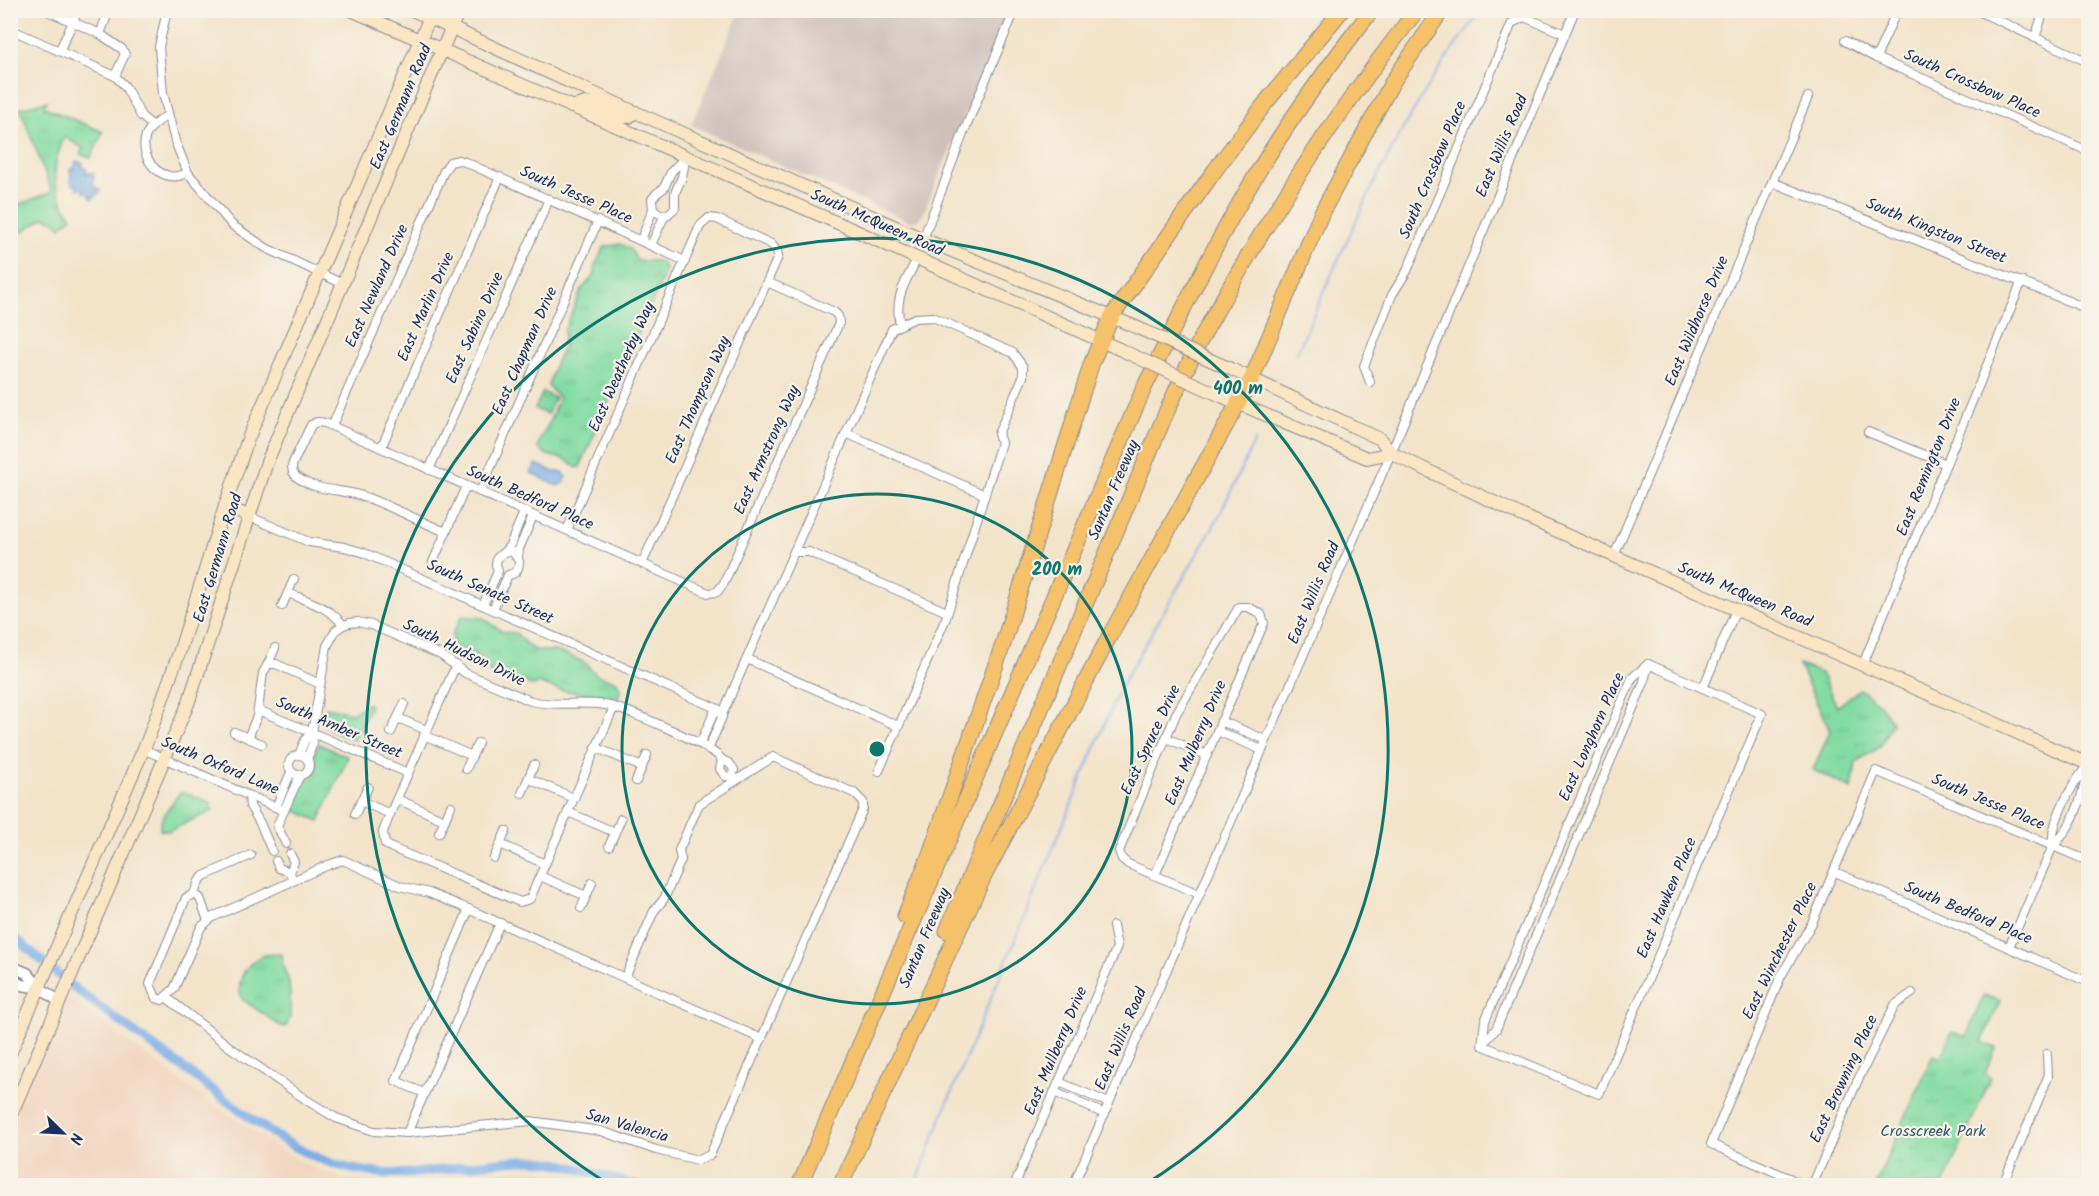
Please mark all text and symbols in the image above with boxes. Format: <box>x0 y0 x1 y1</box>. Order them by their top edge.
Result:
street label: East Germann Road <box>363 39 439 174</box>
street label: South Crossbow Place <box>1899 43 2045 125</box>
street label: East Willis Road <box>1469 90 1535 201</box>
street label: South Crossbow Place <box>1393 97 1473 243</box>
street label: South Jesse Place <box>516 159 636 231</box>
street label: South McQueen Road <box>806 182 949 264</box>
street label: South Kingston Street <box>1862 191 2011 271</box>
street label: East Newland Drive <box>339 220 415 352</box>
street label: East Marlin Drive <box>391 248 461 366</box>
street label: East Wildhorse Drive <box>1658 252 1736 390</box>
street label: East Sabino Drive <box>439 268 511 388</box>
street label: East Chapman Drive <box>485 283 565 419</box>
street label: East Weatherby Way <box>582 297 662 436</box>
street label: East Thompson Way <box>659 332 738 468</box>
text: 400 m <box>1213 375 1263 404</box>
street label: East Armstrong Way <box>727 381 807 519</box>
street label: East Remington Drive <box>1890 394 1968 540</box>
street label: Santan Freeway <box>1082 435 1147 544</box>
street label: South Bedford Place <box>462 459 598 537</box>
street label: East Germann Road <box>186 489 250 626</box>
street label: East Willis Road <box>1281 537 1347 648</box>
street label: South Senate Street <box>422 553 558 632</box>
street label: South McQueen Road <box>1674 555 1817 635</box>
text: 200 m <box>1032 556 1083 585</box>
street label: South Hudson Drive <box>399 613 529 693</box>
street label: East Longhorn Place <box>1552 668 1632 806</box>
street label: East Mulberry Drive <box>1158 676 1234 810</box>
street label: East Spruce Drive <box>1114 681 1188 799</box>
street label: South Amber Street <box>272 690 407 766</box>
street label: South Oxford Lane <box>157 730 283 802</box>
centre of rings <box>867 739 887 759</box>
street label: South Jesse Place <box>1927 767 2049 837</box>
street label: East Hawken Place <box>1630 834 1704 962</box>
street label: South Bedford Place <box>1900 875 2036 951</box>
street label: East Winchester Place <box>1736 878 1824 1024</box>
street label: Santan Freeway <box>893 883 958 992</box>
street label: East Mullberry Drive <box>1018 983 1094 1119</box>
street label: East Willis Road <box>1088 983 1154 1094</box>
street label: East Browning Place <box>1803 1011 1885 1147</box>
street label: San Valencia <box>583 1102 671 1150</box>
north arrow <box>33 1103 93 1163</box>
park label: Crosscreek Park <box>1880 1119 1986 1144</box>
text: N <box>62 1129 89 1148</box>

